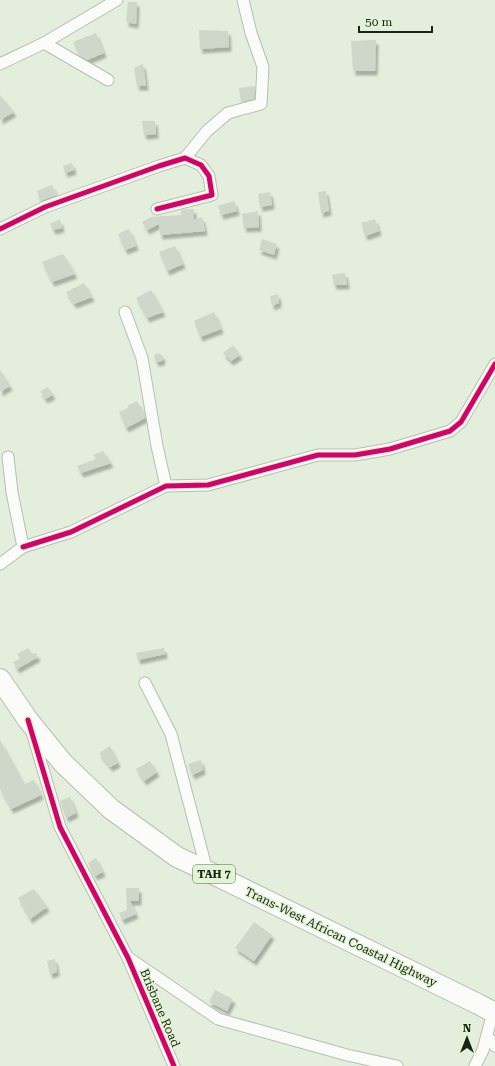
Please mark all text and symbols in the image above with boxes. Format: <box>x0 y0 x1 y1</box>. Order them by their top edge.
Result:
scale bar <box>359 8 432 34</box>
text: 50 m <box>365 15 392 29</box>
road number: TAH 7 <box>193 865 235 883</box>
street label: Trans-West African Coastal Highway <box>243 884 440 990</box>
street label: Brisbane Road <box>137 967 183 1049</box>
north arrow <box>447 1018 487 1058</box>
text: N <box>463 1022 472 1035</box>

